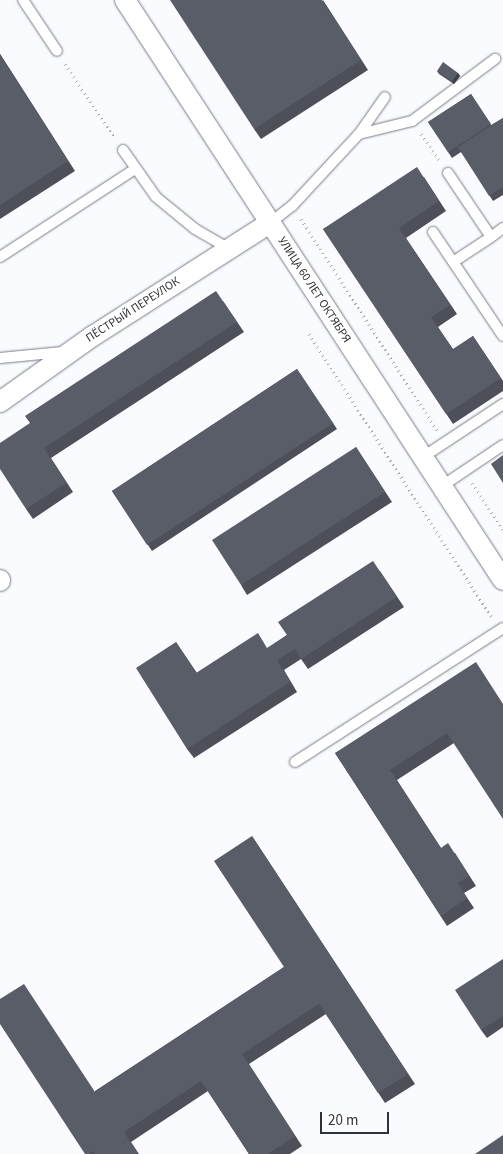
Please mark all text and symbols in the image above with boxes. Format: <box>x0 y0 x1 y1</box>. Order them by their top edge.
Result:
street label: УЛИЦА 60 ЛЕТ ОКТЯБРЯ <box>274 234 354 346</box>
street label: ПЁСТРЫЙ ПЕРЕУЛОК <box>83 274 183 346</box>
scale bar <box>323 1102 392 1134</box>
text: 20 m <box>328 1110 358 1131</box>

